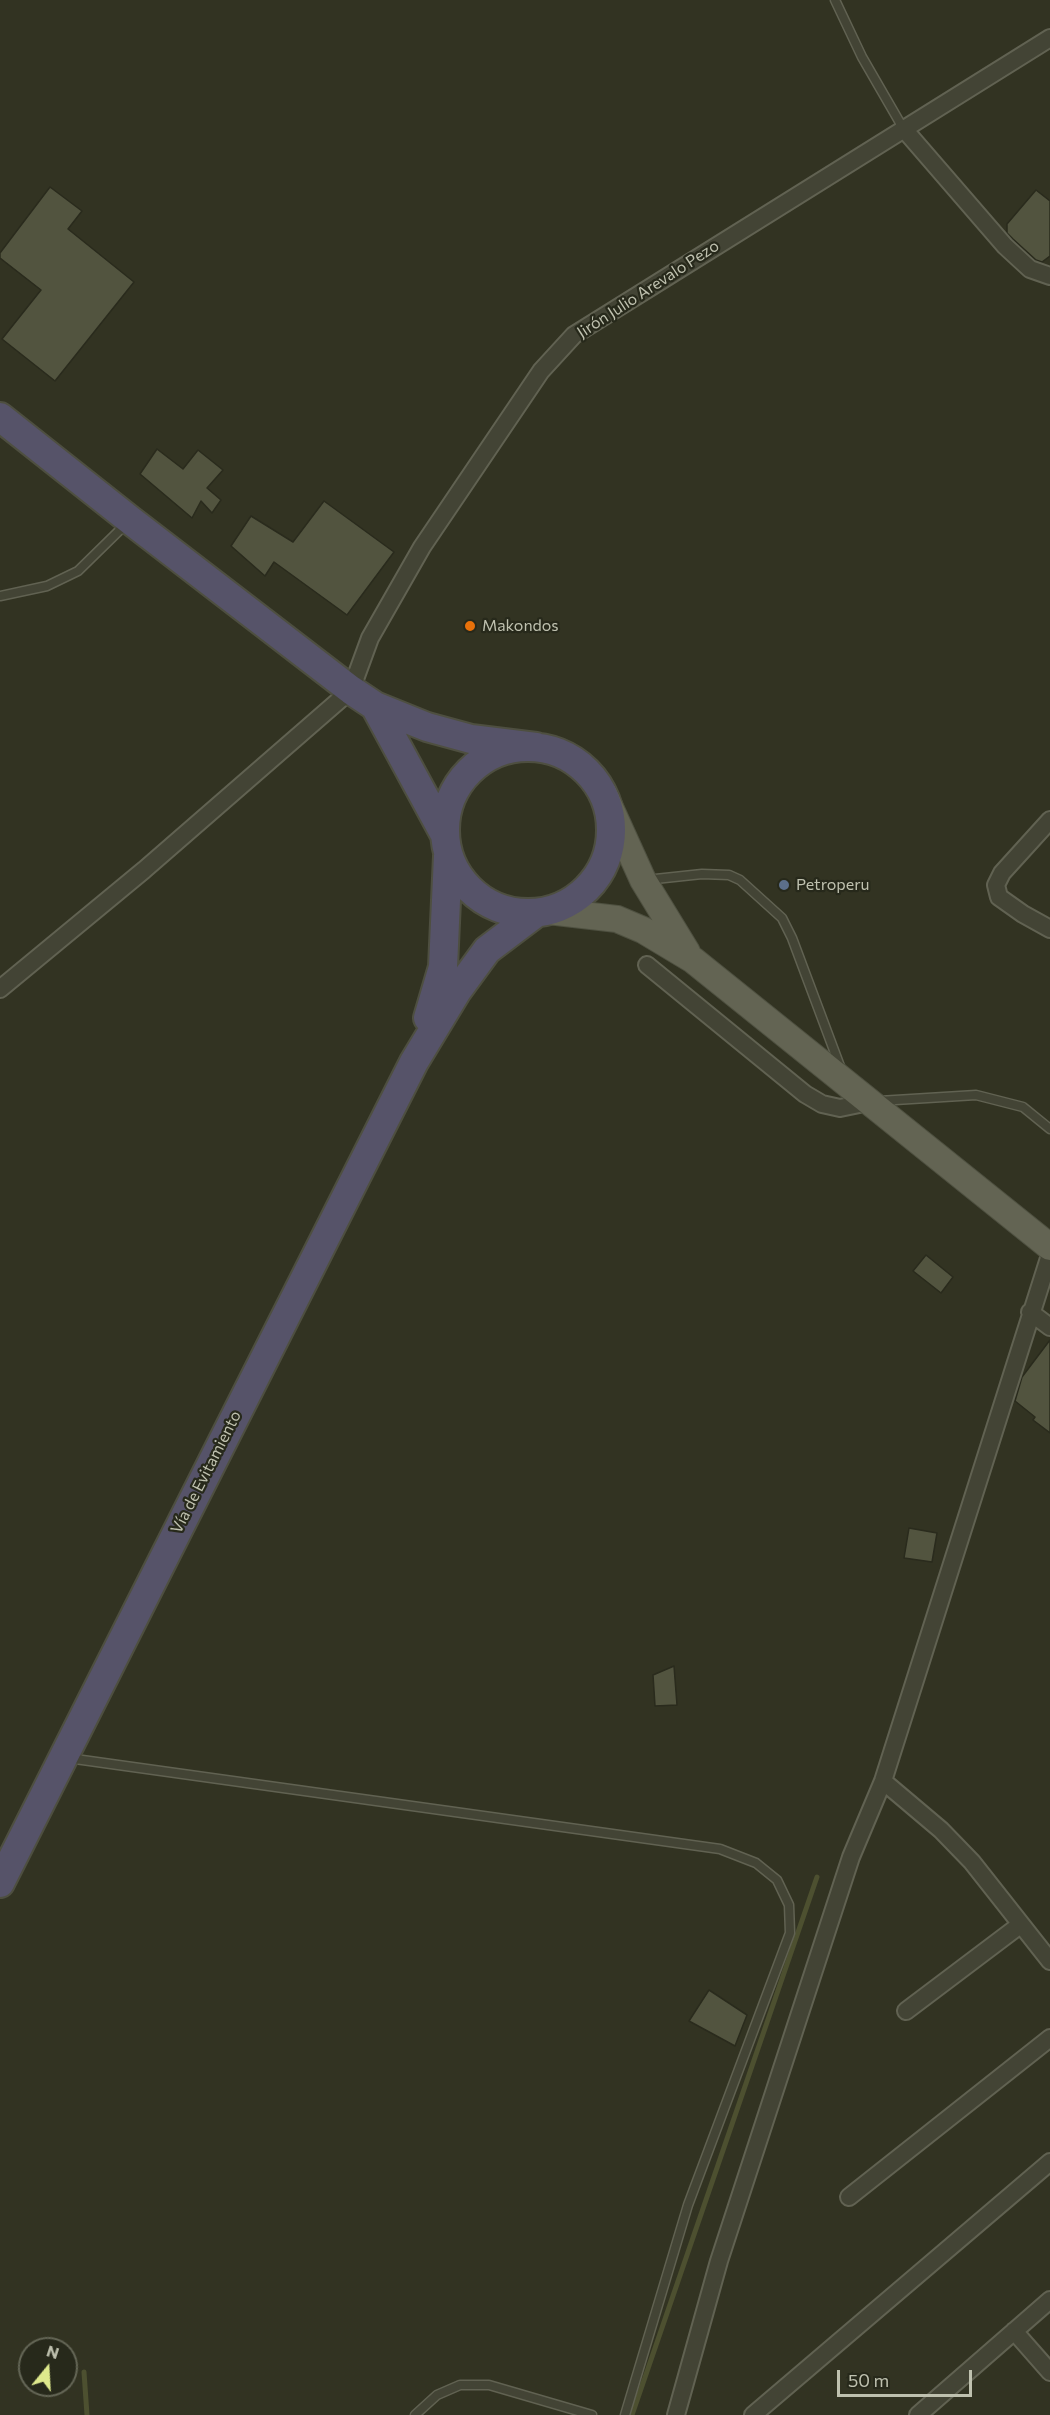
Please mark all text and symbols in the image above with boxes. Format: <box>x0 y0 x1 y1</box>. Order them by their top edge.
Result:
street label: Jirón Julio Arevalo Pezo <box>573 236 723 342</box>
place label: Makondos <box>482 616 558 636</box>
marker: Makondos <box>463 619 477 633</box>
place label: Petroperu <box>796 875 870 895</box>
marker: Petroperu <box>777 878 791 892</box>
street label: Vía de Evitamiento <box>167 1407 245 1537</box>
north arrow <box>18 2337 78 2397</box>
text: N <box>44 2340 62 2362</box>
scale bar <box>840 2358 975 2396</box>
text: 50 m <box>848 2369 889 2391</box>

